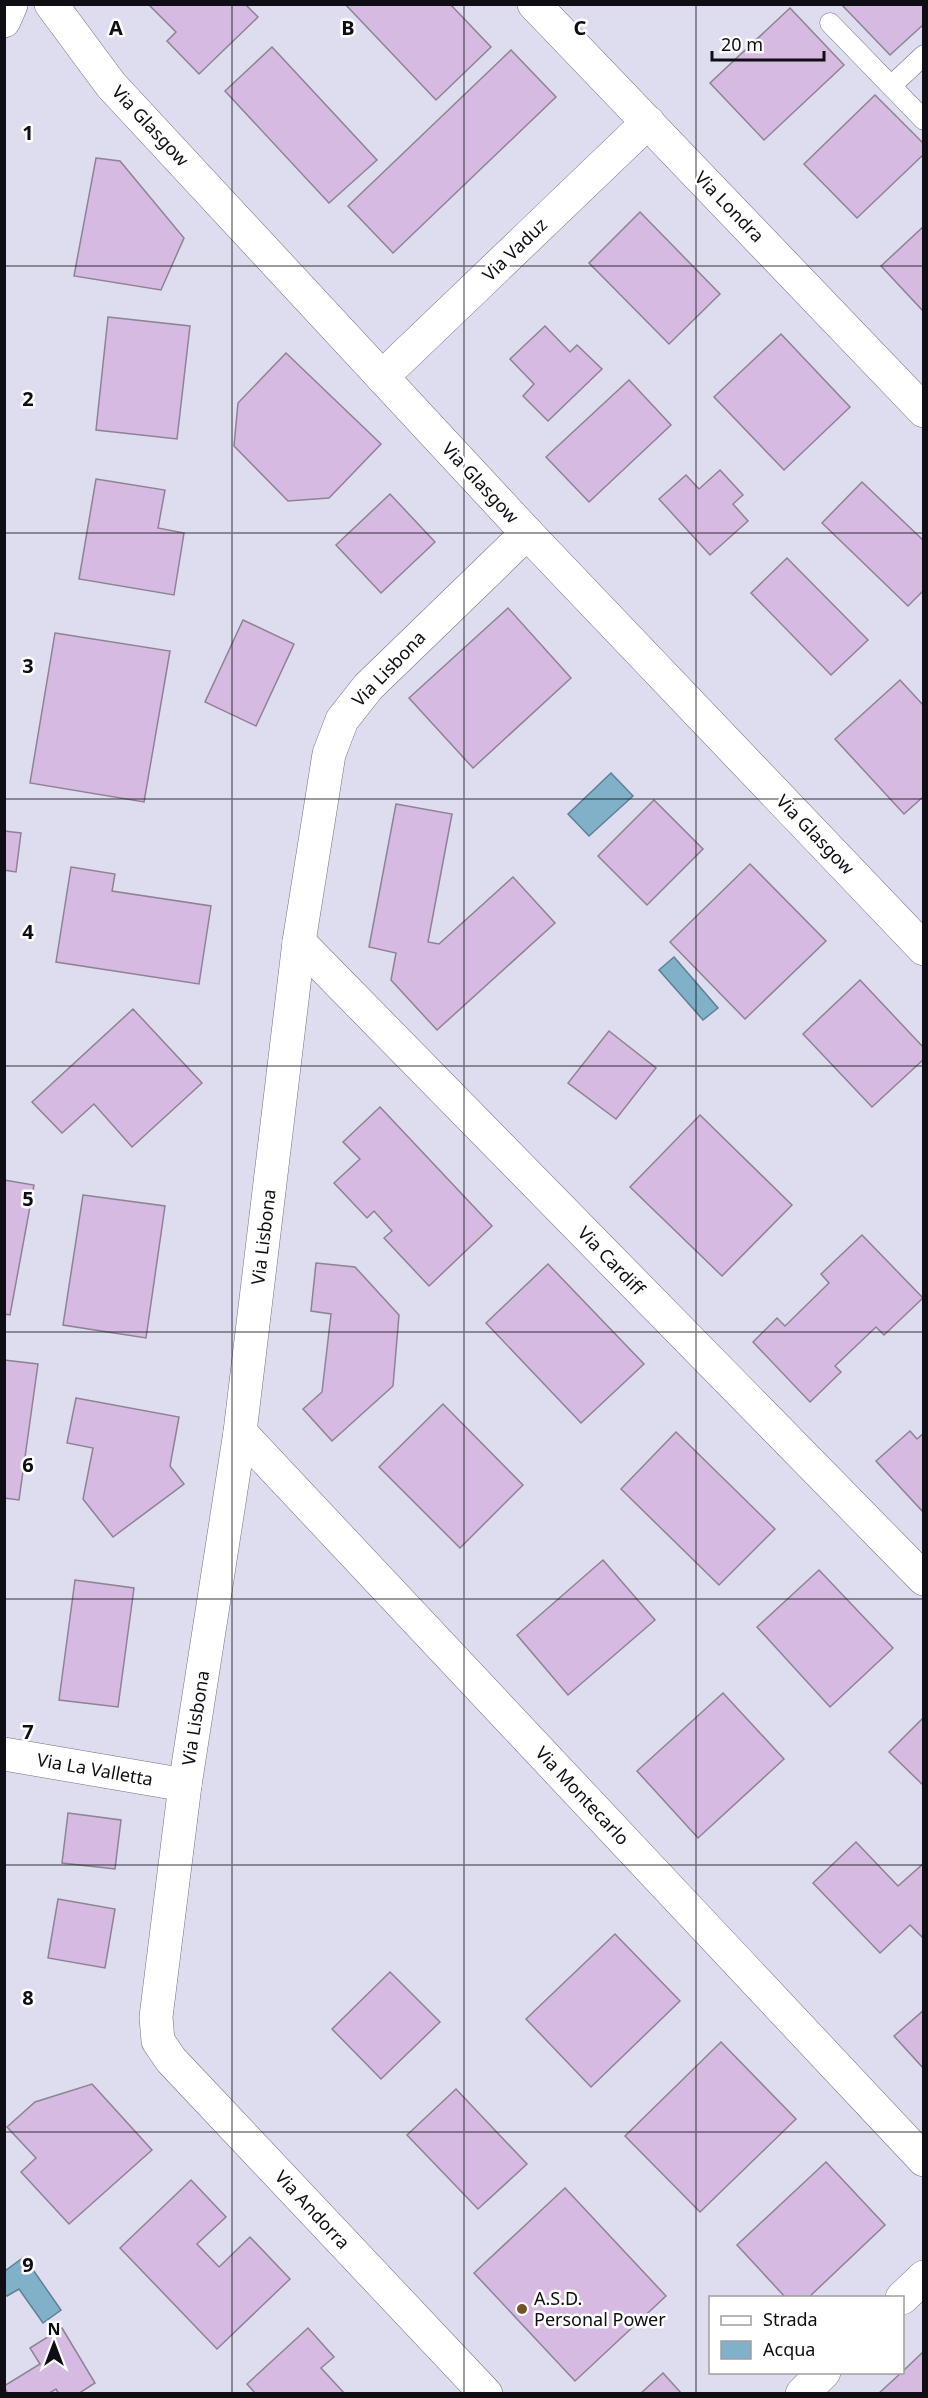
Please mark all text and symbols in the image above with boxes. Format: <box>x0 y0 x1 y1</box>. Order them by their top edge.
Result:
text: A <box>109 14 123 41</box>
text: B <box>341 14 355 41</box>
text: C <box>574 14 587 41</box>
scale bar <box>712 24 824 62</box>
text: 20 m <box>721 32 763 56</box>
street label: Via Glasgow <box>107 80 194 171</box>
text: 1 <box>22 119 34 146</box>
street label: Via Londra <box>690 166 770 247</box>
street label: Via Vaduz <box>477 212 552 286</box>
text: 2 <box>22 385 34 412</box>
street label: Via Glasgow <box>437 437 524 528</box>
street label: Via Lisbona <box>346 625 430 711</box>
text: 3 <box>22 652 34 679</box>
street label: Via Glasgow <box>772 789 860 879</box>
text: 4 <box>22 918 34 945</box>
text: 5 <box>22 1185 34 1212</box>
street label: Via Lisbona <box>245 1188 281 1286</box>
street label: Via Cardiff <box>573 1221 652 1301</box>
text: 6 <box>22 1451 34 1478</box>
street label: Via Lisbona <box>176 1669 214 1767</box>
text: 7 <box>22 1718 34 1745</box>
street label: Via Montecarlo <box>531 1741 635 1850</box>
street label: Via La Valletta <box>35 1747 155 1791</box>
text: 8 <box>22 1984 34 2011</box>
street label: Via Andorra <box>270 2165 355 2254</box>
text: 9 <box>22 2251 34 2278</box>
place label: A.S.D. Personal Power <box>534 2286 666 2331</box>
legend <box>709 2296 904 2374</box>
marker: A.S.D. Personal Power <box>515 2302 529 2316</box>
text: Strada <box>763 2307 818 2331</box>
north arrow <box>24 2314 84 2374</box>
text: N <box>47 2318 61 2340</box>
text: Acqua <box>763 2337 815 2361</box>

